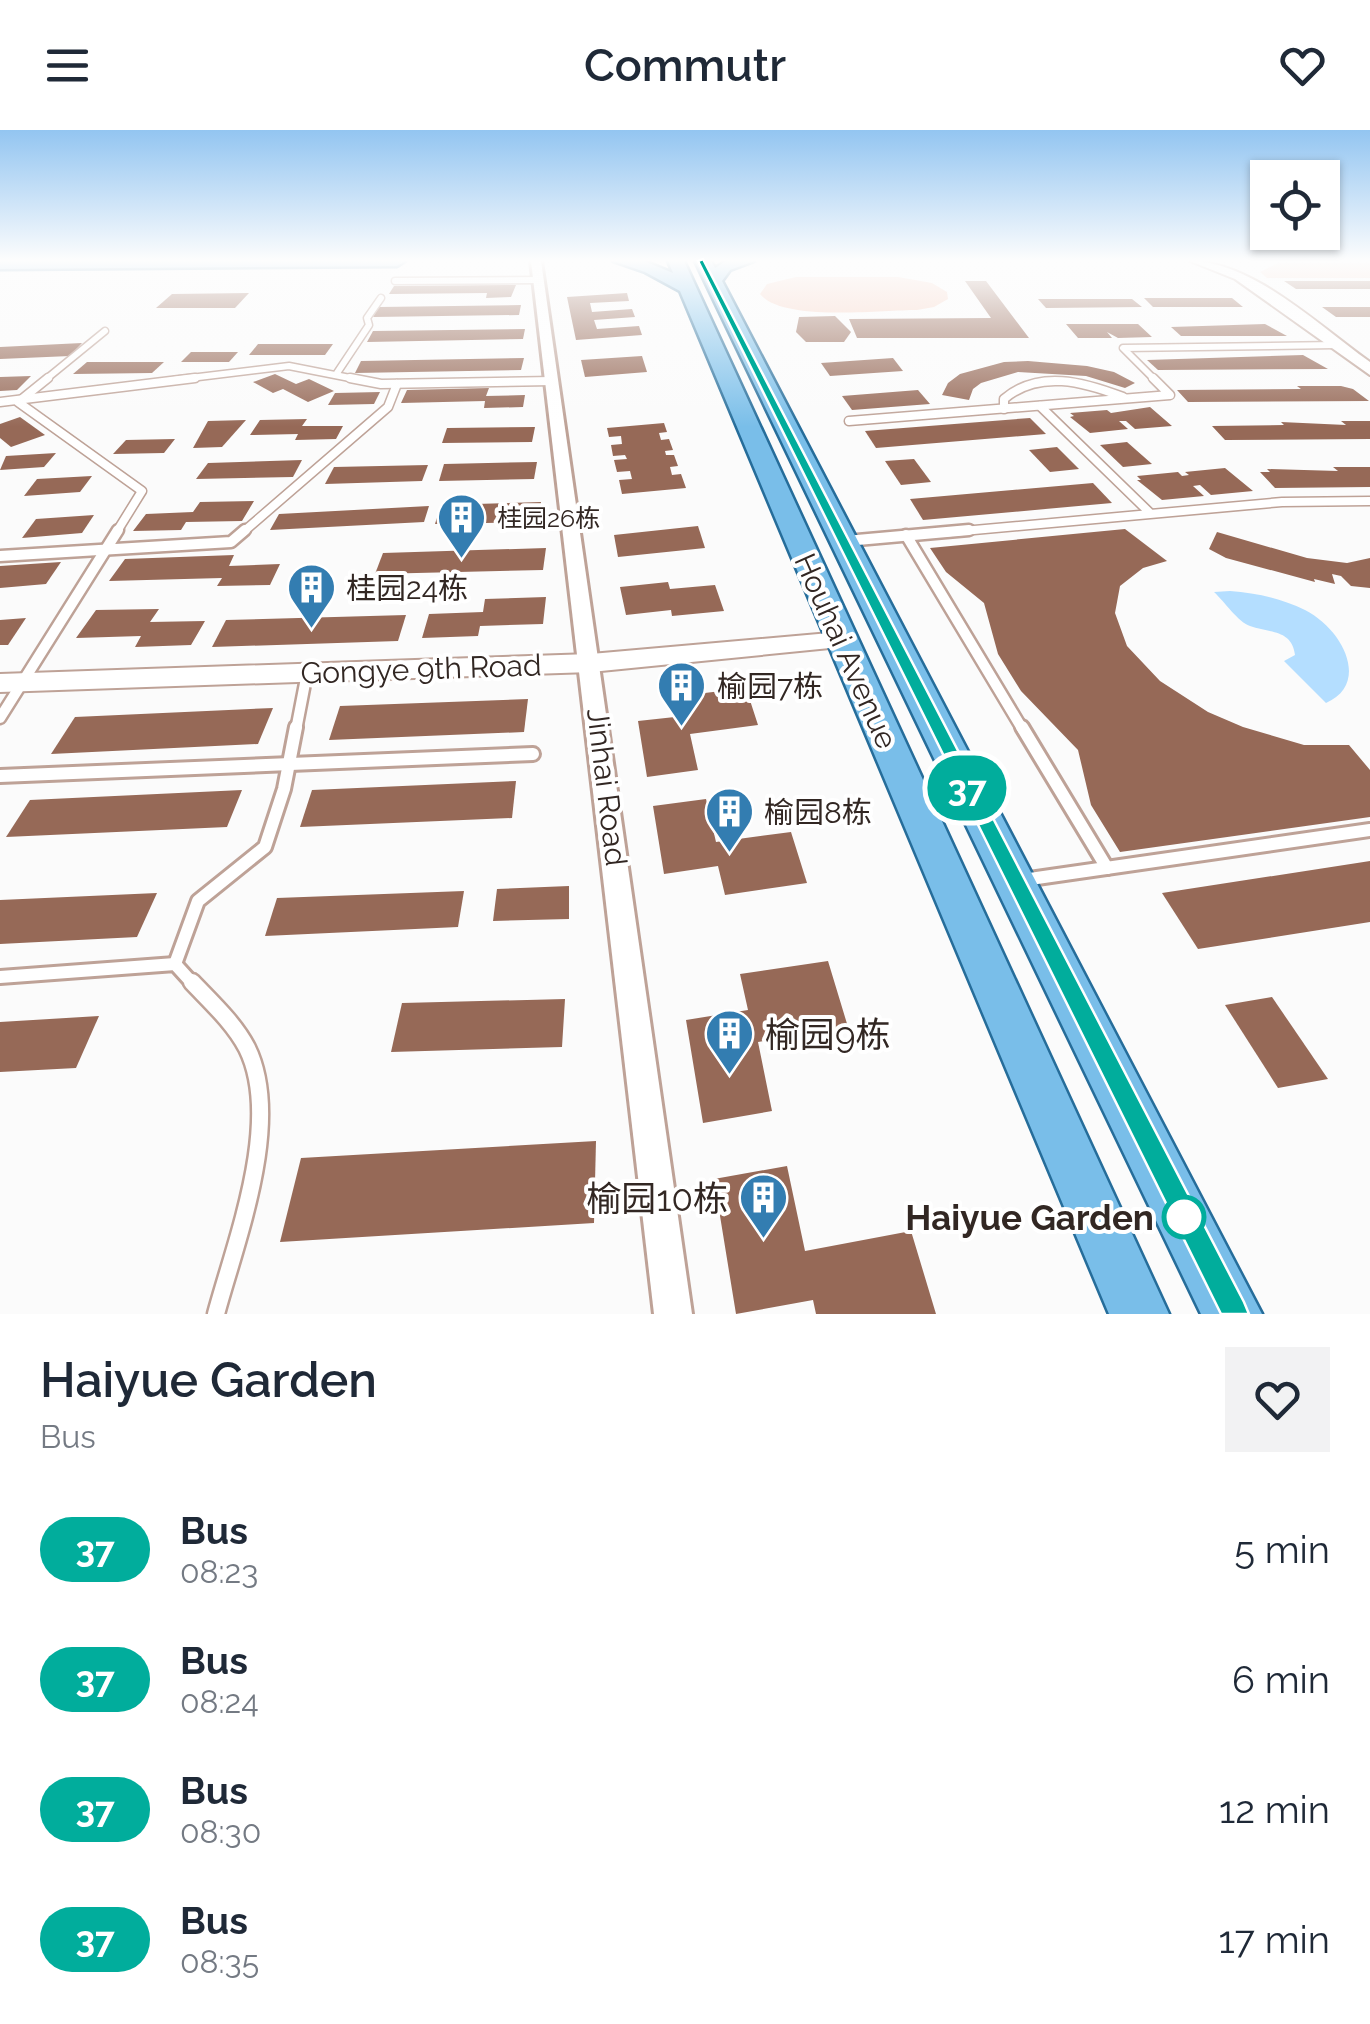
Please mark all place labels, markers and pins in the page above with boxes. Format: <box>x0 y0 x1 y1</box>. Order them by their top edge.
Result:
building icon: 桂园26栋 <box>436 492 488 560</box>
place label: 桂园26栋 <box>497 503 600 533</box>
building icon: 桂园24栋 <box>285 562 337 630</box>
place label: 桂园24栋 <box>346 571 468 606</box>
building icon: 榆园7栋 <box>656 660 708 728</box>
place label: 榆园7栋 <box>717 669 823 704</box>
building icon: 榆园8栋 <box>703 786 755 854</box>
place label: 榆园8栋 <box>764 795 872 830</box>
building icon: 榆园9栋 <box>704 1008 756 1076</box>
place label: 榆园9栋 <box>765 1014 891 1055</box>
building icon: 榆园10栋 <box>737 1172 789 1240</box>
place label: 榆园10栋 <box>587 1178 728 1219</box>
marker: Haiyue Garden <box>1163 1196 1205 1238</box>
place label: Haiyue Garden <box>905 1197 1154 1238</box>

